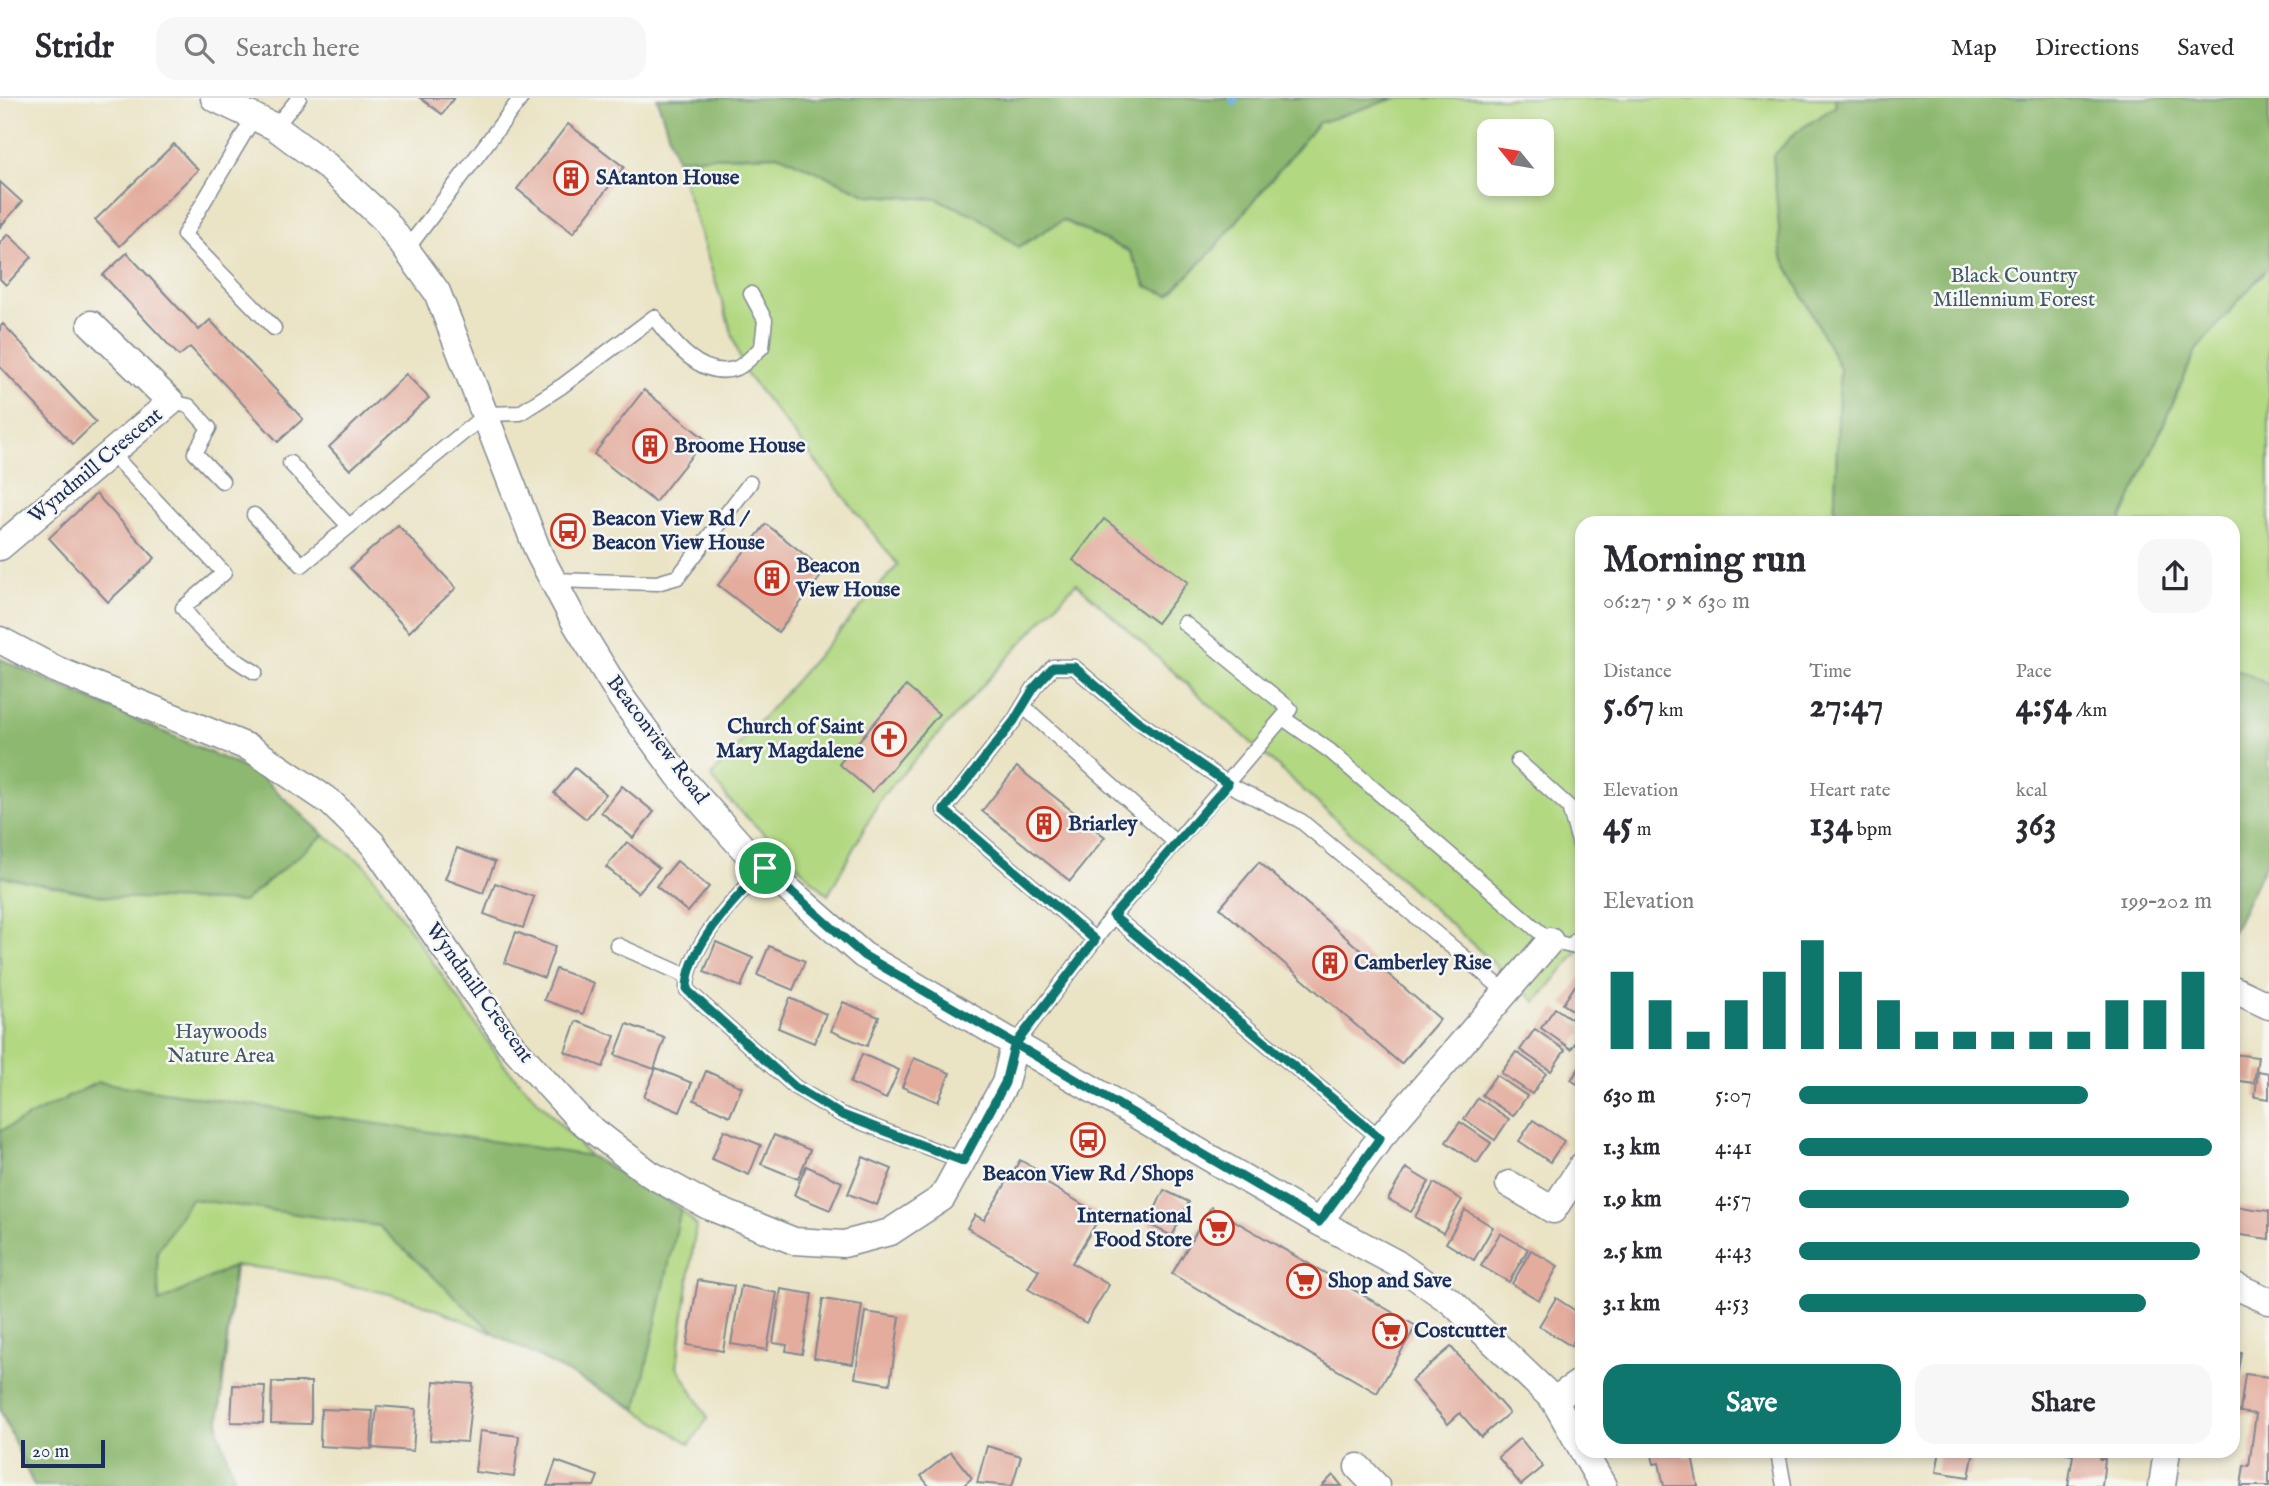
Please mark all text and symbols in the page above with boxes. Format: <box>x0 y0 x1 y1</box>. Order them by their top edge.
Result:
search box <box>156 17 646 80</box>
text: Stridr <box>35 27 114 69</box>
icon: search <box>180 29 218 67</box>
text: Search here <box>236 32 360 65</box>
text: Map <box>1951 33 1997 64</box>
text: Directions <box>2035 33 2139 64</box>
text: Saved <box>2177 33 2234 64</box>
north arrow <box>1477 119 1554 196</box>
map controls <box>1477 119 1554 196</box>
building icon: SAtanton House <box>552 159 590 197</box>
place label: SAtanton House <box>596 165 740 192</box>
park label: Black Country Millennium Forest <box>1933 263 2095 314</box>
street label: Wyndmill Crescent <box>23 402 169 530</box>
building icon: Broome House <box>631 427 669 465</box>
place label: Broome House <box>674 433 806 460</box>
place label: Beacon View Rd / Beacon View House <box>592 506 765 557</box>
bus stop icon: Beacon View Rd / Beacon View House <box>549 512 587 550</box>
text: Morning run <box>1603 537 1806 585</box>
button: share <box>2138 539 2212 613</box>
place label: Beacon View House <box>795 553 900 604</box>
building icon: Beacon View House <box>753 559 791 597</box>
text: 06:27 · 9 × 630 m <box>1603 587 1750 616</box>
text: Distance <box>1603 660 1672 684</box>
text: Time <box>1809 660 1852 684</box>
text: Pace <box>2016 660 2052 684</box>
street label: Beaconview Road <box>600 670 715 810</box>
text: 5.67 <box>1603 684 1654 729</box>
text: 27:47 <box>1809 684 1883 729</box>
text: 4:54 <box>2016 684 2072 729</box>
text: km <box>1654 699 1683 723</box>
text: /km <box>2072 699 2107 723</box>
place label: Church of Saint Mary Magdalene <box>716 714 865 765</box>
church icon: Church of Saint Mary Magdalene <box>870 720 908 758</box>
text: Elevation <box>1603 779 1678 803</box>
text: Heart rate <box>1809 779 1890 803</box>
text: kcal <box>2016 779 2047 803</box>
text: 45 <box>1603 803 1633 848</box>
text: 134 <box>1809 803 1853 848</box>
text: 363 <box>2016 803 2057 848</box>
building icon: Briarley <box>1025 805 1063 843</box>
place label: Briarley <box>1068 811 1138 838</box>
text: m <box>1633 818 1652 842</box>
text: bpm <box>1853 818 1892 842</box>
pin <box>735 838 795 898</box>
icon: arrive <box>746 849 784 887</box>
text: Elevation <box>1603 887 1694 916</box>
text: 199–202 m <box>2120 887 2212 916</box>
street label: Wyndmill Crescent <box>419 917 539 1069</box>
building icon: Camberley Rise <box>1311 944 1349 982</box>
place label: Camberley Rise <box>1354 950 1492 977</box>
park label: Haywoods Nature Area <box>167 1019 276 1070</box>
text: 630 m <box>1603 1081 1655 1110</box>
text: 5:07 <box>1715 1081 1751 1110</box>
bus stop icon: Beacon View Rd / Shops <box>1069 1121 1107 1159</box>
text: 1.3 km <box>1603 1133 1660 1162</box>
text: 4:41 <box>1715 1133 1752 1162</box>
place label: Beacon View Rd / Shops <box>982 1161 1194 1188</box>
text: 1.9 km <box>1603 1185 1662 1214</box>
text: 4:57 <box>1715 1185 1751 1214</box>
place label: International Food Store <box>1077 1203 1193 1254</box>
supermarket icon: International Food Store <box>1198 1209 1236 1247</box>
text: 2.5 km <box>1603 1237 1662 1266</box>
text: 4:43 <box>1715 1237 1752 1266</box>
supermarket icon: Shop and Save <box>1285 1262 1323 1300</box>
place label: Shop and Save <box>1328 1268 1452 1295</box>
text: 3.1 km <box>1603 1289 1660 1318</box>
text: 4:53 <box>1715 1289 1749 1318</box>
supermarket icon: Costcutter <box>1371 1312 1409 1350</box>
place label: Costcutter <box>1414 1318 1507 1345</box>
button: Save <box>1603 1364 1901 1444</box>
button: Share <box>1915 1364 2212 1444</box>
scale bar <box>21 1437 105 1469</box>
text: 20 m <box>32 1440 69 1464</box>

